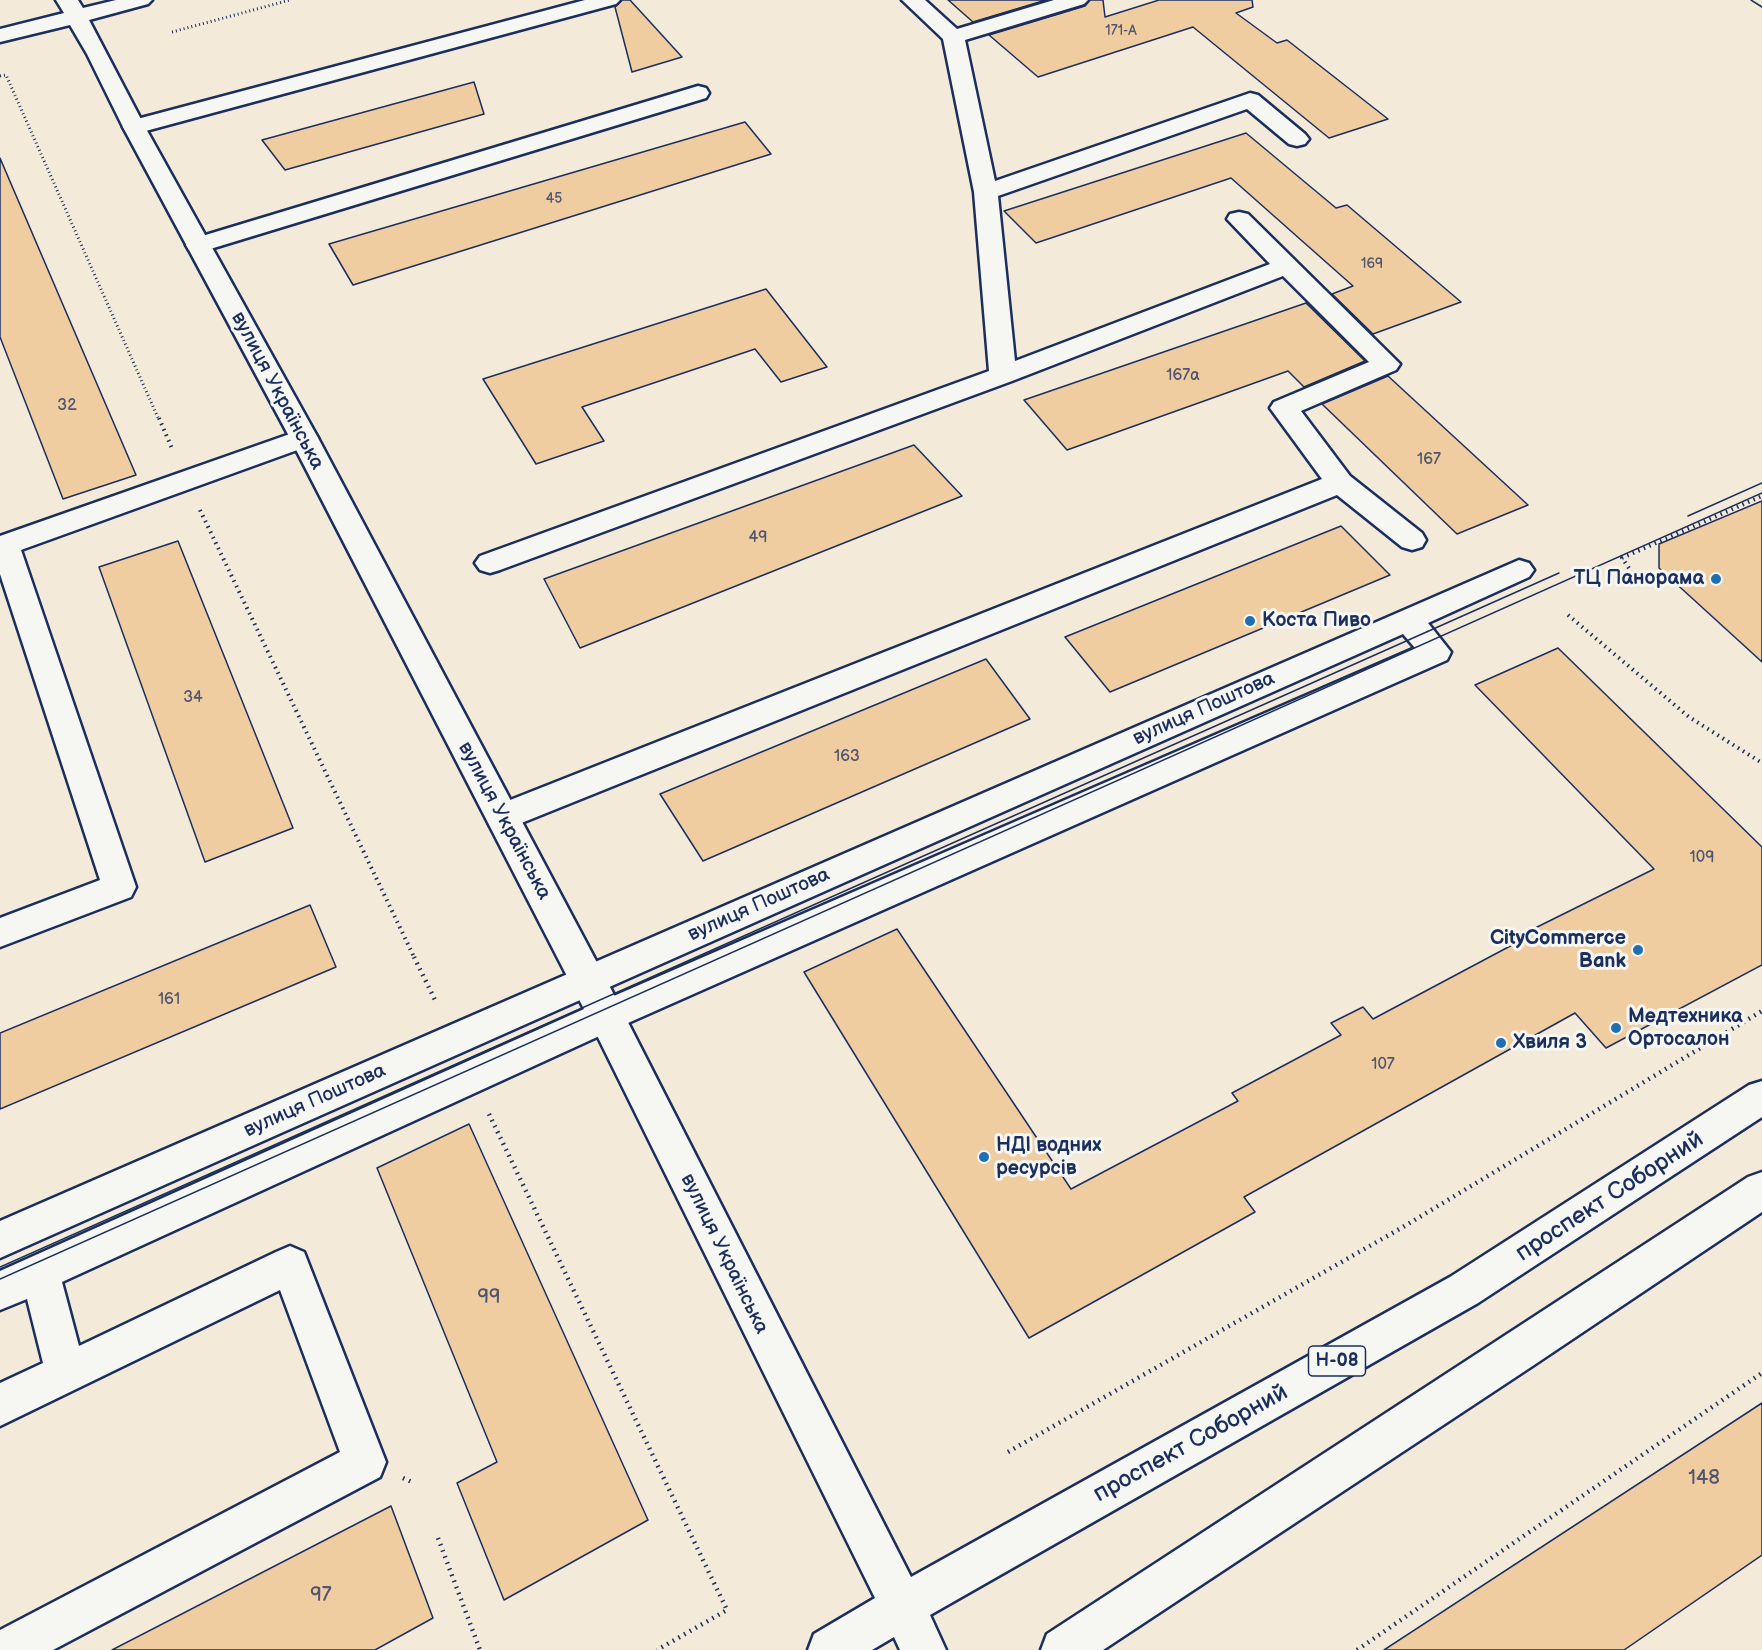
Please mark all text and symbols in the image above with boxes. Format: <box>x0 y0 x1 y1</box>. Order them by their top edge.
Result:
house number: 171-А <box>1105 23 1137 39</box>
house number: 45 <box>546 191 562 207</box>
house number: 169 <box>1361 256 1383 272</box>
street label: вулиця Українська <box>225 308 329 474</box>
house number: 167а <box>1166 366 1200 386</box>
house number: 32 <box>57 396 77 416</box>
house number: 167 <box>1417 450 1441 470</box>
house number: 49 <box>748 528 768 548</box>
place label: ТЦ Панорама <box>1573 567 1704 591</box>
marker: ТЦ Панорама <box>1709 572 1723 586</box>
place label: Коста Пиво <box>1262 609 1371 633</box>
marker: Коста Пиво <box>1243 614 1257 628</box>
street label: вулиця Поштова <box>1129 667 1279 751</box>
house number: 34 <box>183 688 203 708</box>
street label: вулиця Українська <box>452 738 556 904</box>
house number: 163 <box>834 747 860 767</box>
house number: 109 <box>1690 848 1714 868</box>
street label: вулиця Поштова <box>684 863 834 947</box>
place label: CityCommerce Bank <box>1490 927 1626 974</box>
marker: CityCommerce Bank <box>1631 943 1645 957</box>
house number: 161 <box>158 990 180 1010</box>
place label: Медтехника Ортосалон <box>1628 1005 1743 1052</box>
marker: Медтехника Ортосалон <box>1609 1021 1623 1035</box>
place label: Хвиля 3 <box>1513 1031 1587 1055</box>
marker: Хвиля 3 <box>1494 1036 1508 1050</box>
house number: 107 <box>1371 1055 1395 1075</box>
street label: вулиця Поштова <box>240 1059 390 1143</box>
street label: проспект Соборний <box>1511 1126 1709 1268</box>
place label: НДІ водних ресурсів <box>996 1134 1101 1181</box>
marker: НДІ водних ресурсів <box>977 1150 991 1164</box>
street label: вулиця Українська <box>675 1170 773 1338</box>
house number: 99 <box>477 1286 501 1310</box>
road number: Н-08 <box>1308 1346 1366 1376</box>
street label: проспект Соборний <box>1089 1379 1293 1509</box>
house number: 148 <box>1688 1467 1720 1491</box>
house number: 97 <box>310 1584 332 1608</box>

